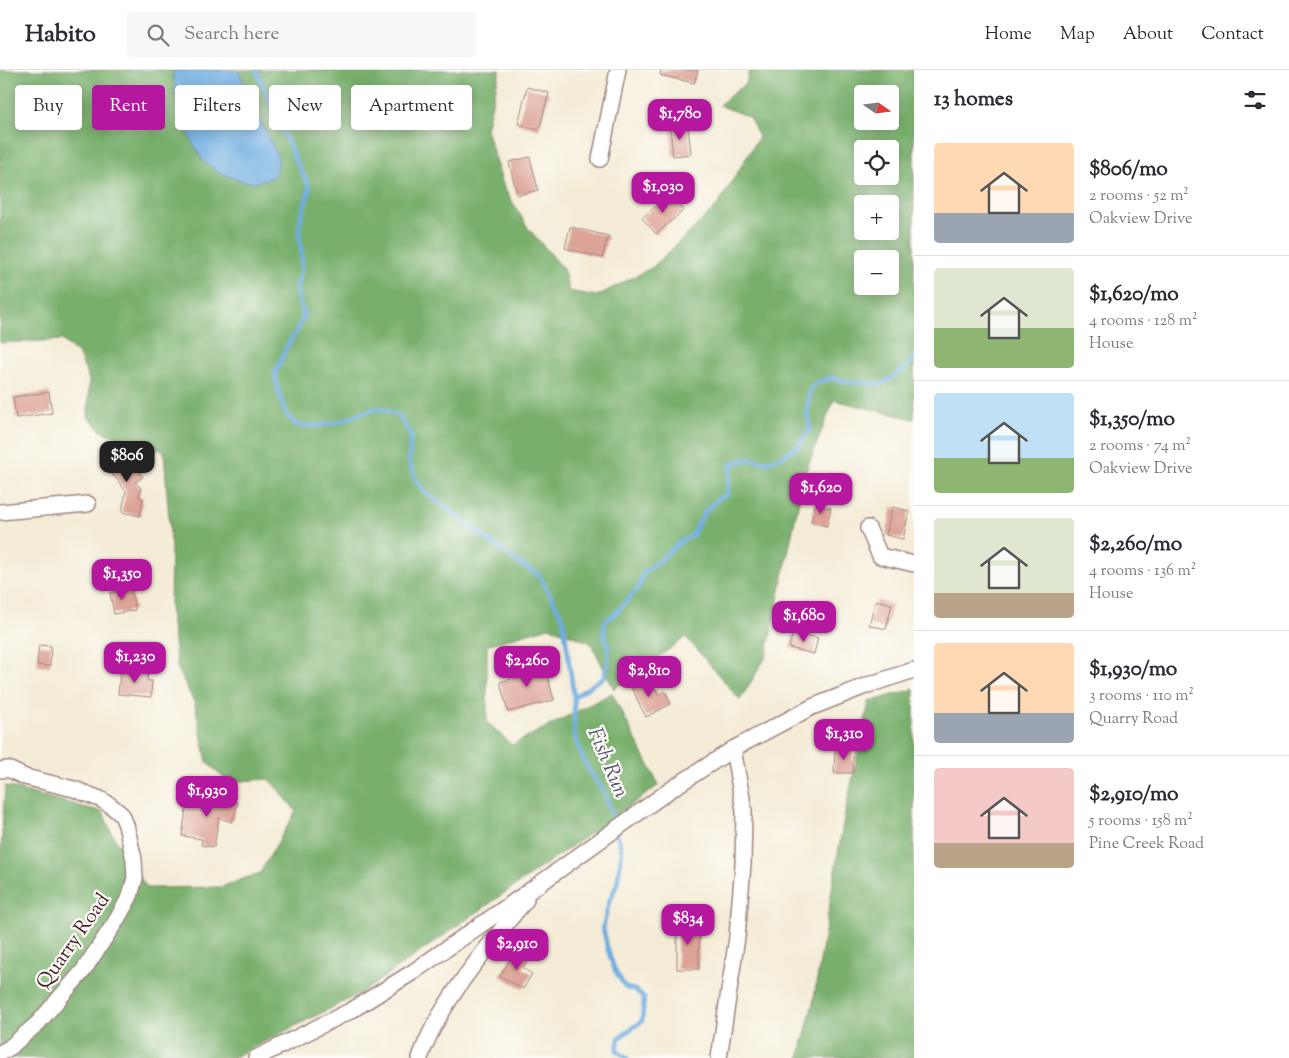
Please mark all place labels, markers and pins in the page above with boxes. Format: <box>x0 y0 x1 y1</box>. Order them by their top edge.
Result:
pin: $1,780 <box>639 98 721 141</box>
pin: $1,030 <box>622 172 704 214</box>
pin: $806 <box>97 440 157 483</box>
pin: $1,620 <box>780 472 862 515</box>
pin: $1,350 <box>81 558 163 601</box>
pin: $1,680 <box>763 600 845 643</box>
pin: $1,230 <box>94 642 176 684</box>
pin: $2,260 <box>486 646 568 688</box>
pin: $2,810 <box>608 656 690 698</box>
pin: $1,310 <box>803 718 885 761</box>
pin: $1,930 <box>166 776 248 818</box>
pin: $834 <box>658 904 718 946</box>
pin: $2,910 <box>476 928 558 971</box>

